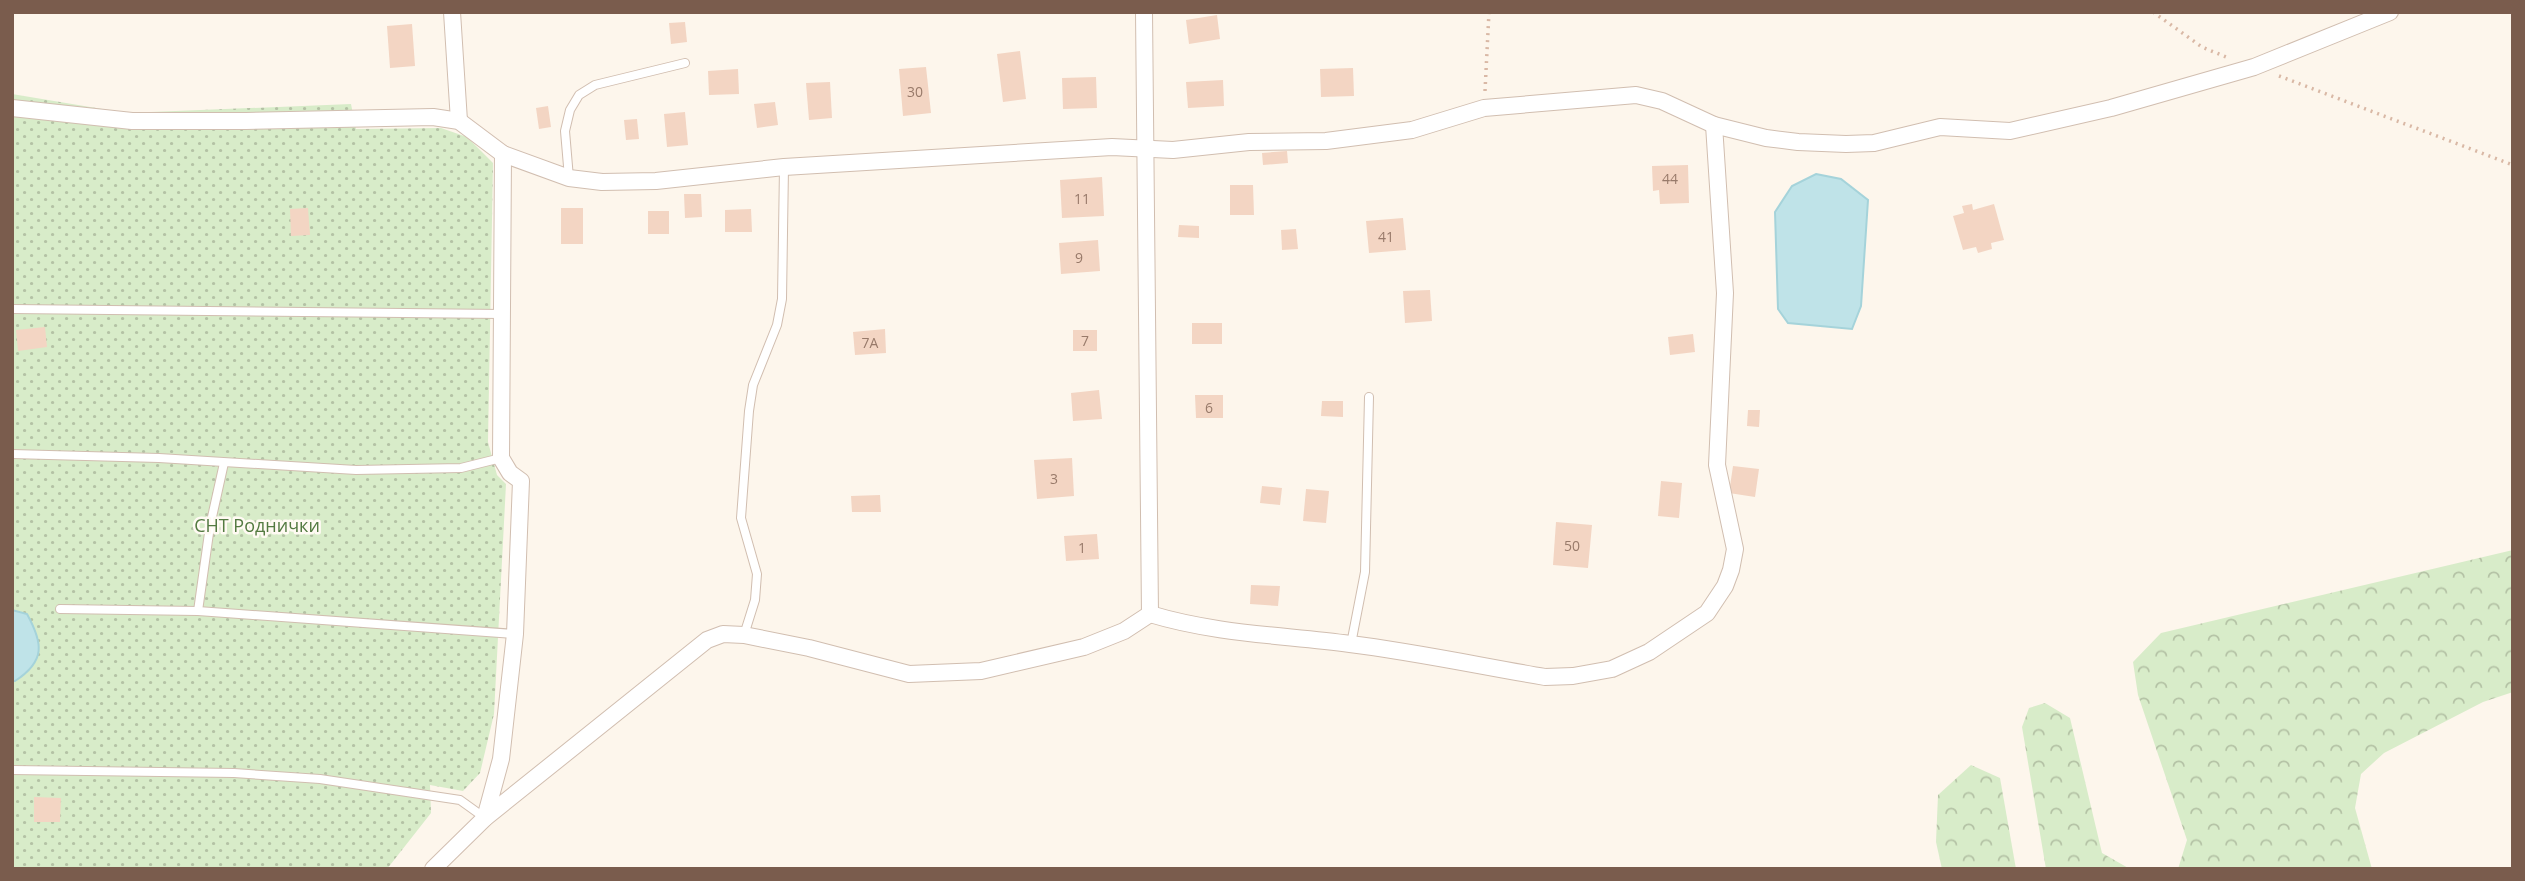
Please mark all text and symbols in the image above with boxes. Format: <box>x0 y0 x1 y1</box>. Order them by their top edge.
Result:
house number: 30 <box>907 82 923 101</box>
house number: 44 <box>1662 169 1678 188</box>
house number: 11 <box>1074 189 1090 208</box>
house number: 41 <box>1378 227 1394 246</box>
house number: 9 <box>1075 248 1083 267</box>
house number: 7 <box>1081 331 1089 350</box>
house number: 7А <box>862 333 879 352</box>
house number: 6 <box>1205 398 1213 417</box>
house number: 3 <box>1050 469 1058 488</box>
park label: СНТ Роднички <box>194 513 320 537</box>
house number: 50 <box>1564 536 1580 555</box>
house number: 1 <box>1078 538 1086 557</box>

